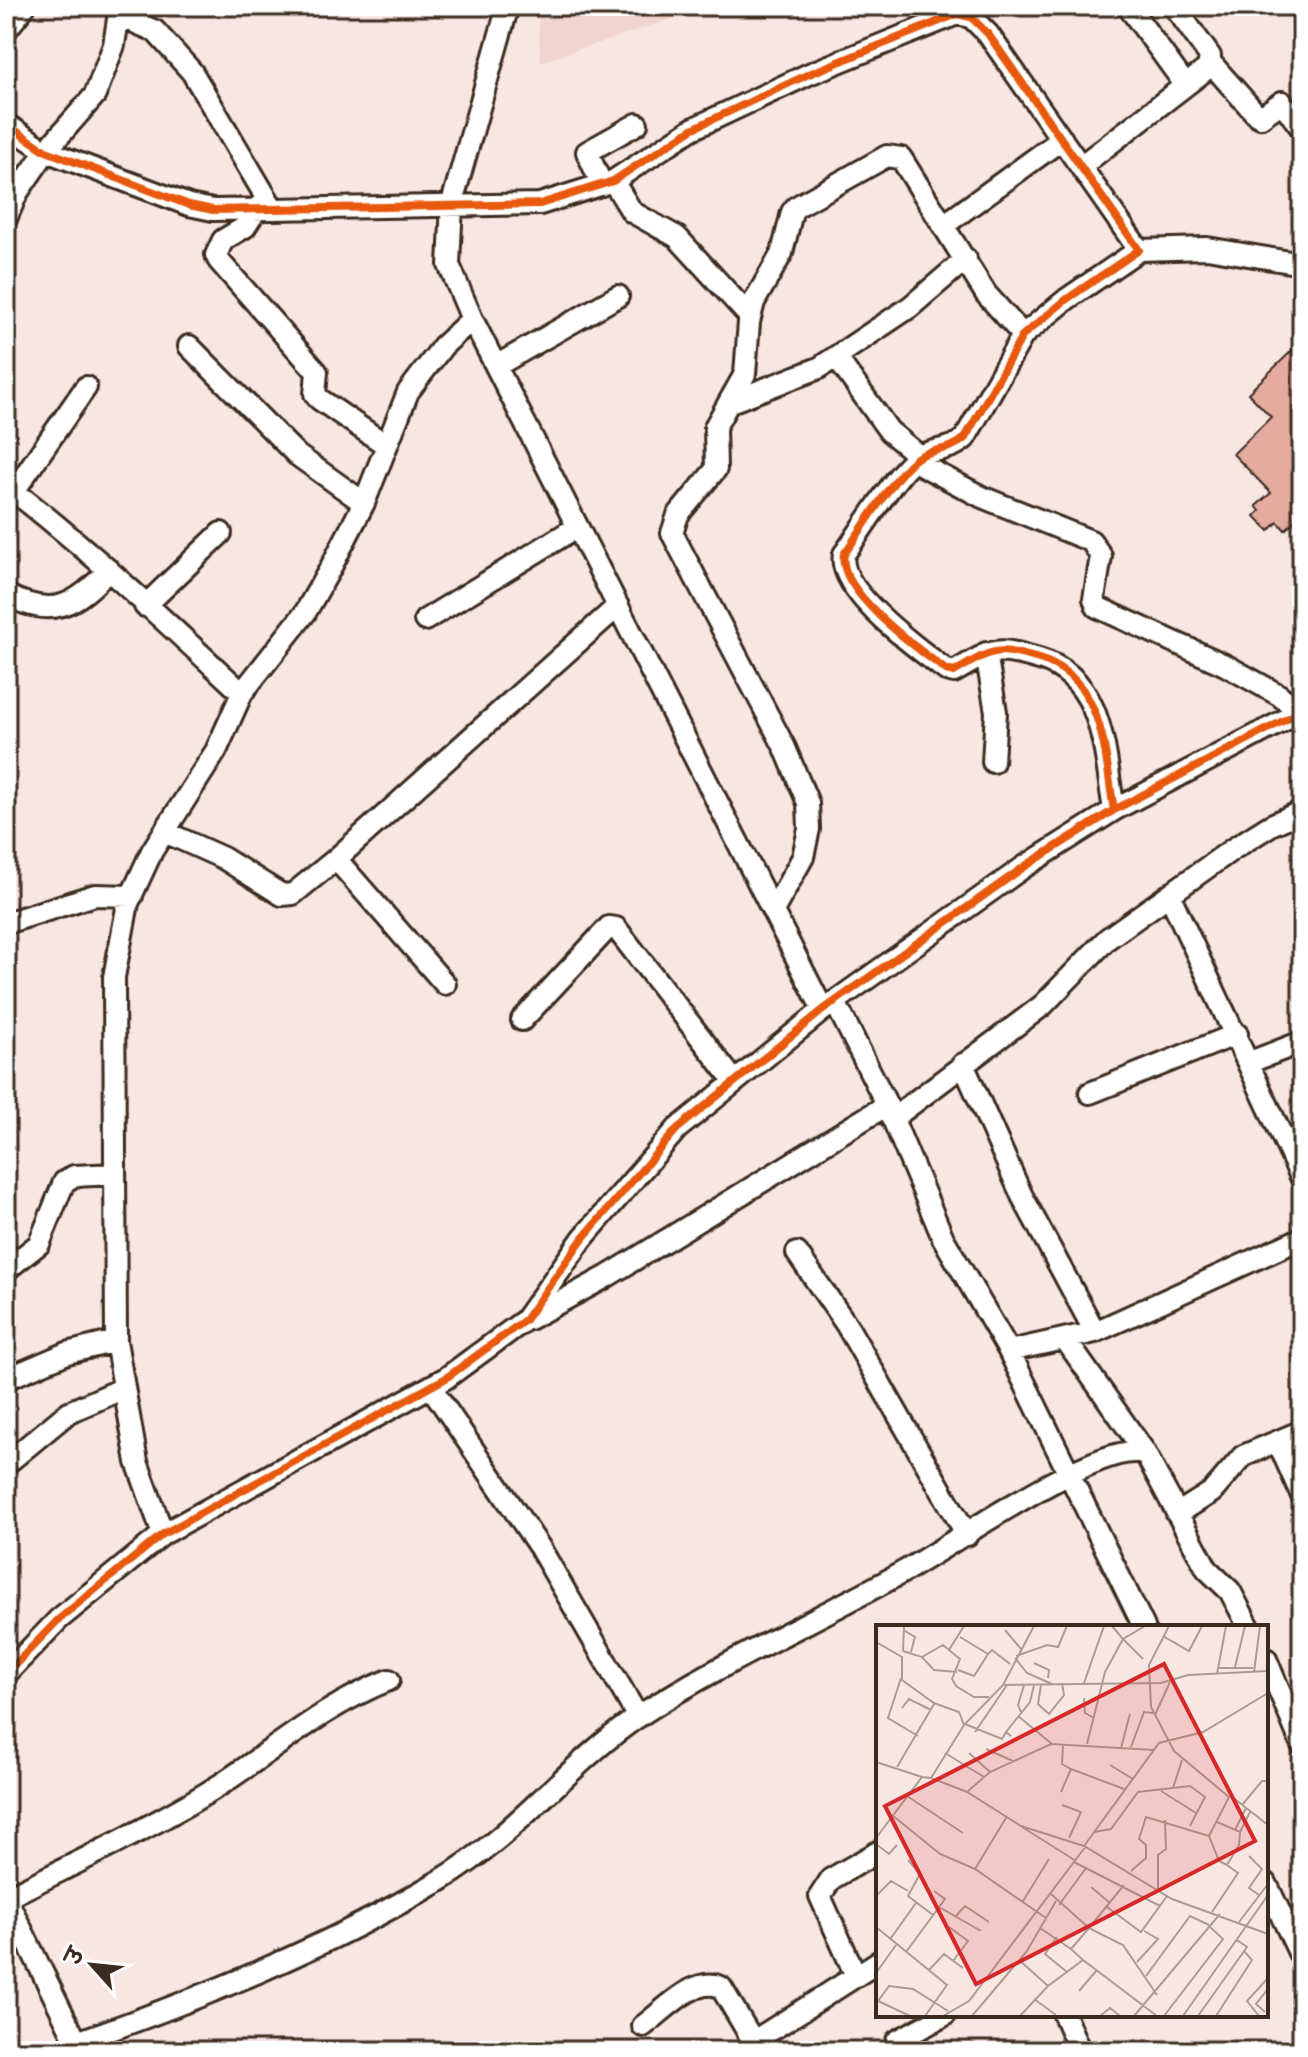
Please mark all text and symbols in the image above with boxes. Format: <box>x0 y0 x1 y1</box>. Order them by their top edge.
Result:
inset map <box>876 1625 1268 2017</box>
north arrow <box>52 1925 132 2005</box>
text: उ <box>58 1941 91 1971</box>

